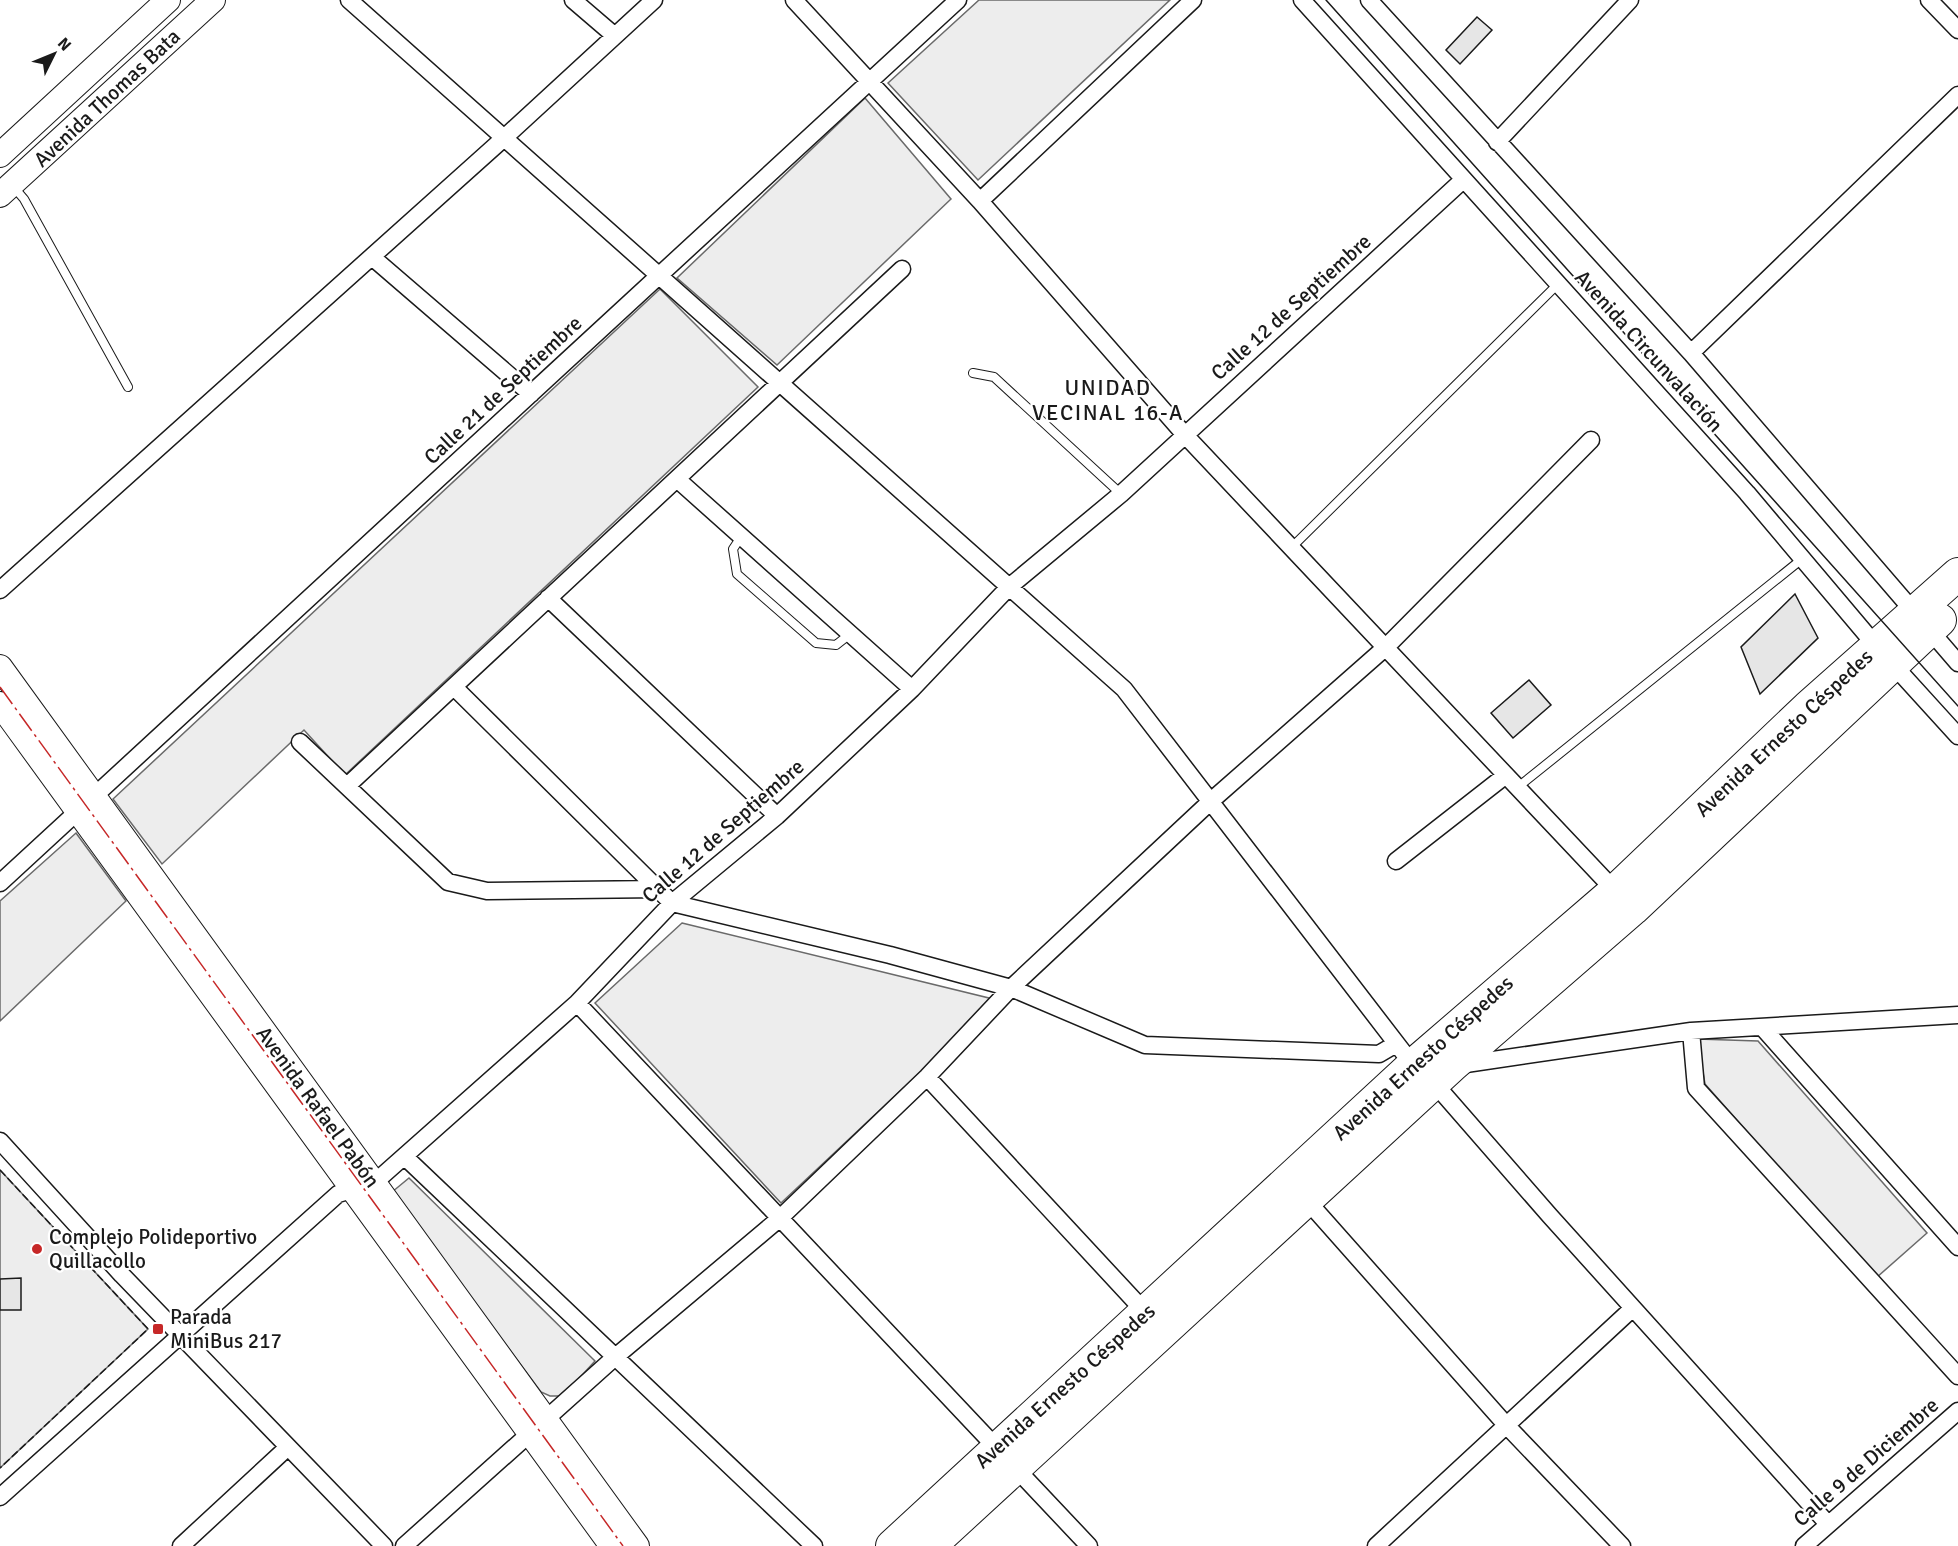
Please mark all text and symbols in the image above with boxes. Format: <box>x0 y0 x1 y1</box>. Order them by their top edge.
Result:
street label: Avenida Thomas Bata <box>28 23 186 173</box>
north arrow <box>24 24 84 84</box>
text: N <box>53 34 75 55</box>
street label: Calle 12 de Septiembre <box>1206 228 1376 386</box>
street label: Avenida Circunvalación <box>1569 265 1729 437</box>
street label: Calle 21 de Septiembre <box>419 310 587 470</box>
district label: UNIDAD VECINAL 16-A <box>1032 374 1184 426</box>
street label: Avenida Ernesto Céspedes <box>1690 644 1878 822</box>
street label: Calle 12 de Septiembre <box>637 753 809 909</box>
street label: Avenida Ernesto Céspedes <box>1327 970 1519 1146</box>
street label: Avenida Rafael Pabón <box>251 1021 385 1193</box>
place label: Complejo Polideportivo Quillacollo <box>49 1224 257 1274</box>
marker: Complejo Polideportivo Quillacollo <box>30 1242 44 1256</box>
street label: Avenida Ernesto Céspedes <box>969 1298 1161 1474</box>
place label: Parada MiniBus 217 <box>170 1304 282 1354</box>
marker: Parada MiniBus 217 <box>151 1322 165 1336</box>
street label: Calle 9 de Diciembre <box>1788 1392 1944 1532</box>

